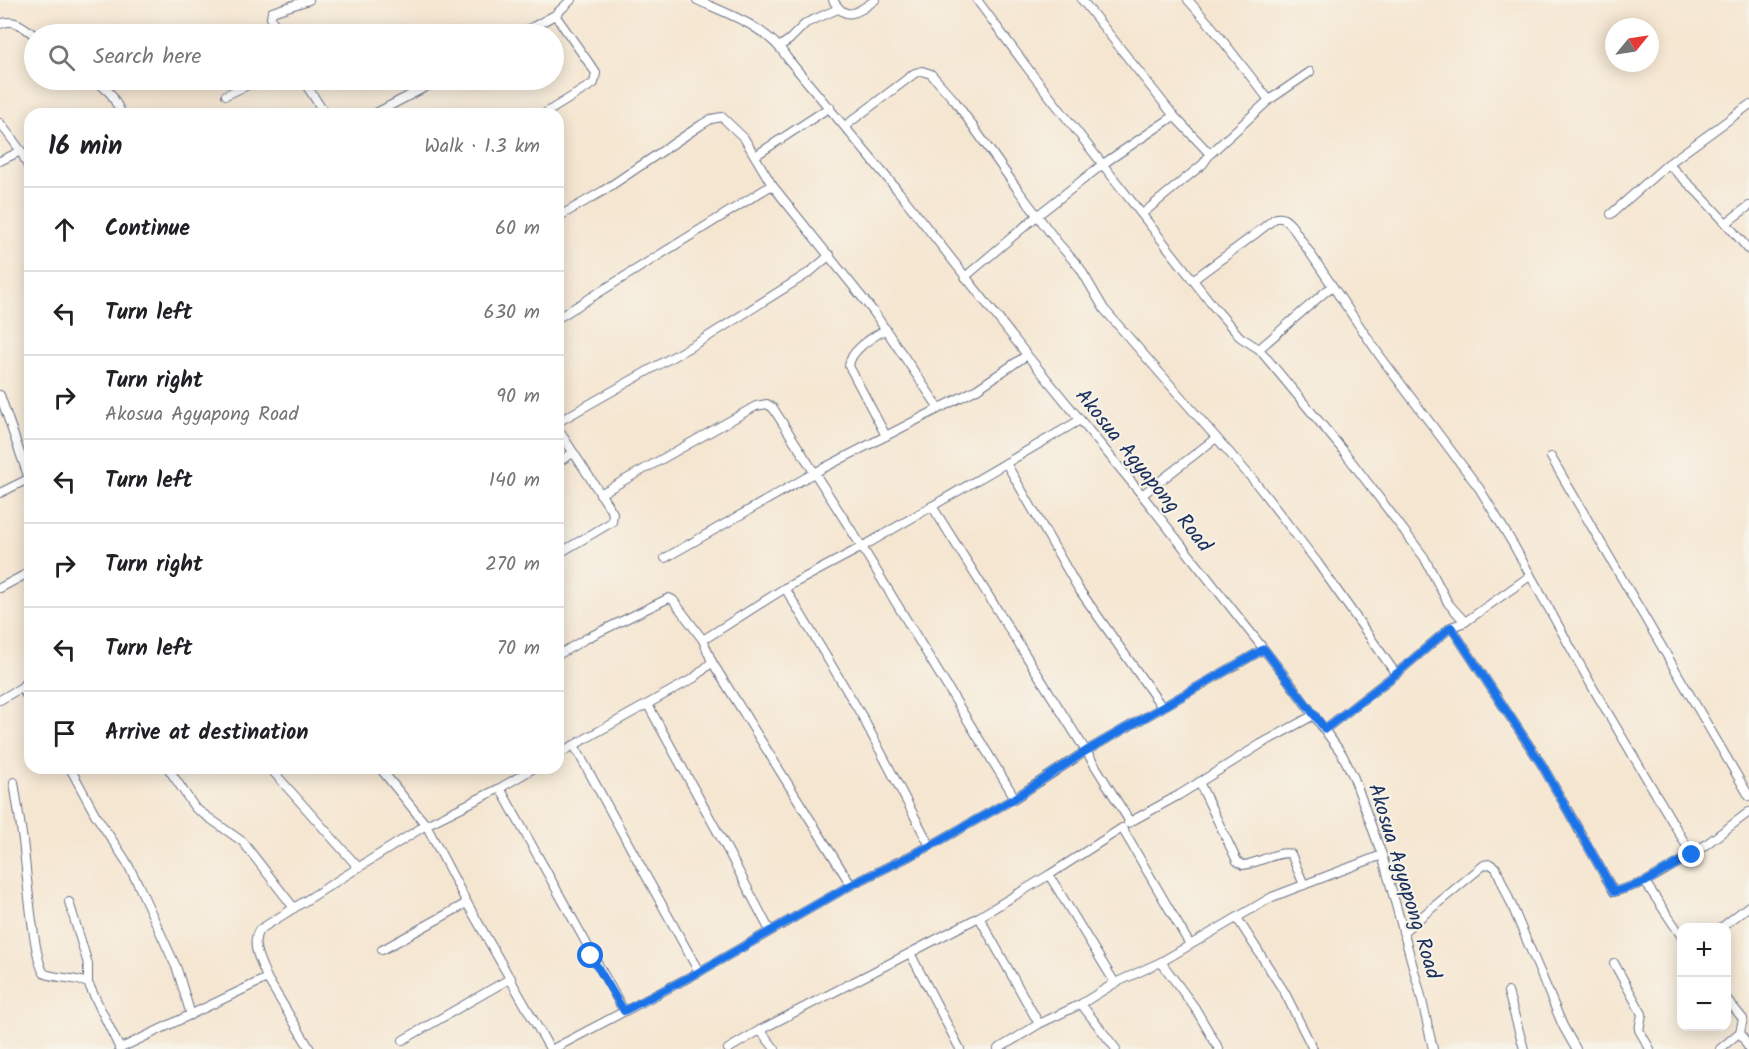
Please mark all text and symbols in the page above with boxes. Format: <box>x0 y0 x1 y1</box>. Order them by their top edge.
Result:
north arrow <box>1605 18 1659 72</box>
search box <box>24 24 564 90</box>
text: Search here <box>93 40 201 75</box>
icon: search <box>45 41 78 74</box>
text: 16 min <box>48 126 122 168</box>
text: Walk · 1.3 km <box>424 131 540 163</box>
text: Continue <box>105 212 190 247</box>
icon: ahead <box>48 213 81 246</box>
text: 60 m <box>495 213 540 245</box>
text: Turn left <box>105 296 192 331</box>
icon: left <box>48 297 81 330</box>
text: 630 m <box>484 297 540 329</box>
text: Turn right <box>105 364 203 399</box>
icon: right <box>48 381 81 414</box>
text: 90 m <box>496 381 540 413</box>
street label: Akosua Agyapong Road <box>1066 382 1220 561</box>
text: Akosua Agyapong Road <box>105 399 298 431</box>
text: Turn left <box>105 464 192 499</box>
icon: left <box>48 465 81 498</box>
text: 140 m <box>489 465 540 497</box>
text: Turn right <box>105 548 203 583</box>
icon: right <box>48 549 81 582</box>
text: 270 m <box>485 549 540 581</box>
text: Turn left <box>105 632 192 667</box>
icon: left <box>48 633 81 666</box>
text: 70 m <box>497 633 540 665</box>
text: Arrive at destination <box>105 716 308 751</box>
icon: arrive <box>48 717 81 750</box>
street label: Akosua Agyapong Road <box>1358 779 1449 984</box>
route end <box>1678 841 1704 867</box>
map controls <box>1677 923 1731 1031</box>
button: + <box>1677 923 1731 977</box>
route start <box>577 942 603 968</box>
button: − <box>1677 977 1731 1031</box>

